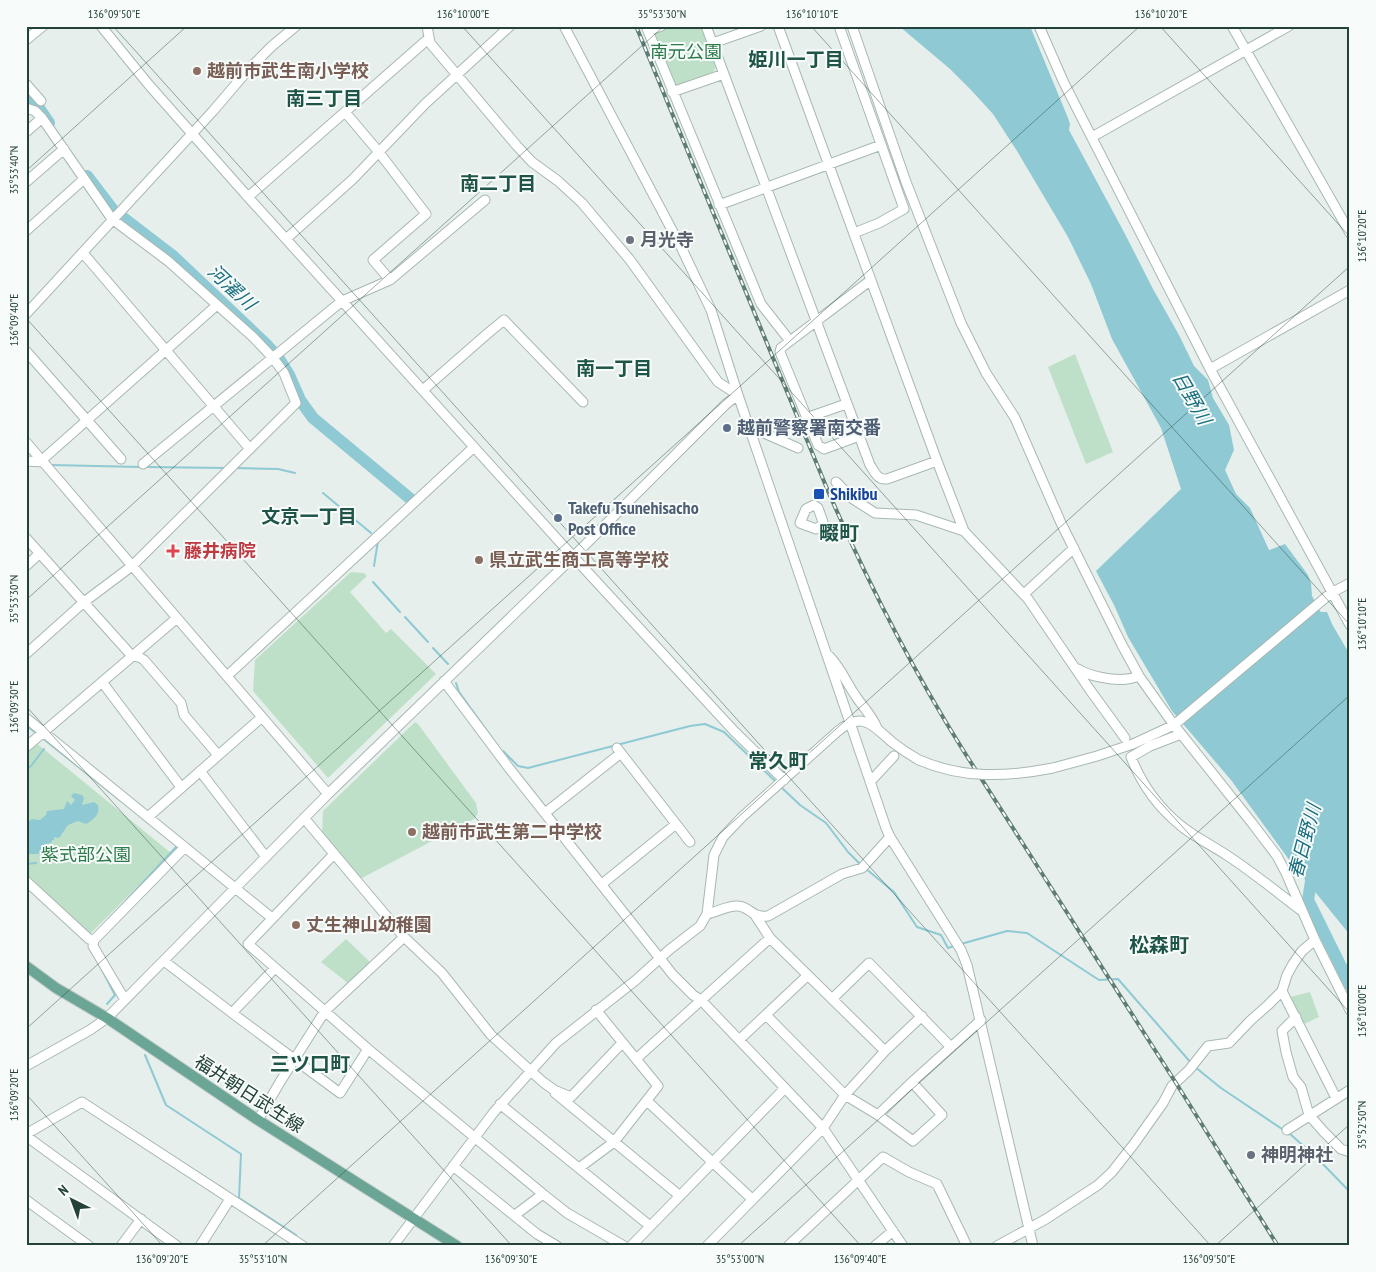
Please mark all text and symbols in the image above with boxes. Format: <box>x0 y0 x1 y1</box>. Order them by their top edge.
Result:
text: 136°09'50"E <box>88 6 140 21</box>
text: 136°10'00"E <box>437 6 489 21</box>
text: 35°53'30"N <box>638 6 686 21</box>
text: 136°10'10"E <box>786 6 838 21</box>
text: 136°10'20"E <box>1135 6 1187 21</box>
park label: 南元公園 <box>650 40 722 63</box>
district label: 姫川一丁目 <box>748 47 844 71</box>
place label: 越前市武生南小学校 <box>207 59 369 82</box>
marker: 越前市武生南小学校 <box>191 65 203 77</box>
district label: 南三丁目 <box>286 86 362 110</box>
text: 35°53'40"N <box>6 146 21 194</box>
district label: 南二丁目 <box>460 171 536 195</box>
text: 136°10'20"E <box>1354 210 1369 262</box>
place label: 月光寺 <box>640 228 694 251</box>
marker: 月光寺 <box>624 234 636 246</box>
water label: 河濯川 <box>203 259 262 317</box>
text: 136°09'40"E <box>6 294 21 346</box>
district label: 南一丁目 <box>576 356 652 380</box>
water label: 日野川 <box>1167 367 1218 430</box>
place label: 越前警察署南交番 <box>737 416 881 439</box>
marker: 越前警察署南交番 <box>721 422 733 434</box>
place label: Shikibu <box>830 482 878 505</box>
marker: Shikibu <box>812 487 826 501</box>
place label: Takefu Tsunehisacho Post Office <box>568 496 699 540</box>
district label: 文京一丁目 <box>261 504 357 528</box>
marker: Takefu Tsunehisacho Post Office <box>552 512 564 524</box>
district label: 畷町 <box>819 520 859 546</box>
place label: 藤井病院 <box>184 539 256 562</box>
marker: 藤井病院 <box>166 544 180 558</box>
place label: 県立武生商工高等学校 <box>489 548 669 571</box>
marker: 県立武生商工高等学校 <box>473 554 485 566</box>
text: 35°53'30"N <box>6 575 21 623</box>
text: 136°10'10"E <box>1354 598 1369 650</box>
text: 136°09'30"E <box>6 681 21 733</box>
district label: 常久町 <box>748 748 808 774</box>
water label: 春日野川 <box>1283 799 1326 881</box>
place label: 越前市武生第二中学校 <box>422 820 602 843</box>
marker: 越前市武生第二中学校 <box>406 826 418 838</box>
park label: 紫式部公園 <box>41 843 131 866</box>
place label: 丈生神山幼稚園 <box>306 913 432 936</box>
marker: 丈生神山幼稚園 <box>290 919 302 931</box>
district label: 松森町 <box>1129 932 1189 958</box>
text: 136°10'00"E <box>1354 985 1369 1037</box>
street label: 福井朝日武生線 <box>190 1050 308 1138</box>
district label: 三ツ口町 <box>270 1051 350 1077</box>
text: 136°09'20"E <box>6 1069 21 1121</box>
text: 35°52'50"N <box>1354 1101 1369 1149</box>
place label: 神明神社 <box>1261 1143 1333 1166</box>
marker: 神明神社 <box>1245 1149 1257 1161</box>
north arrow <box>48 1174 98 1224</box>
text: N <box>54 1181 72 1200</box>
text: 136°09'20"E <box>136 1251 188 1266</box>
text: 35°53'10"N <box>239 1251 287 1266</box>
text: 136°09'30"E <box>485 1251 537 1266</box>
text: 35°53'00"N <box>716 1251 764 1266</box>
text: 136°09'40"E <box>834 1251 886 1266</box>
text: 136°09'50"E <box>1183 1251 1235 1266</box>

